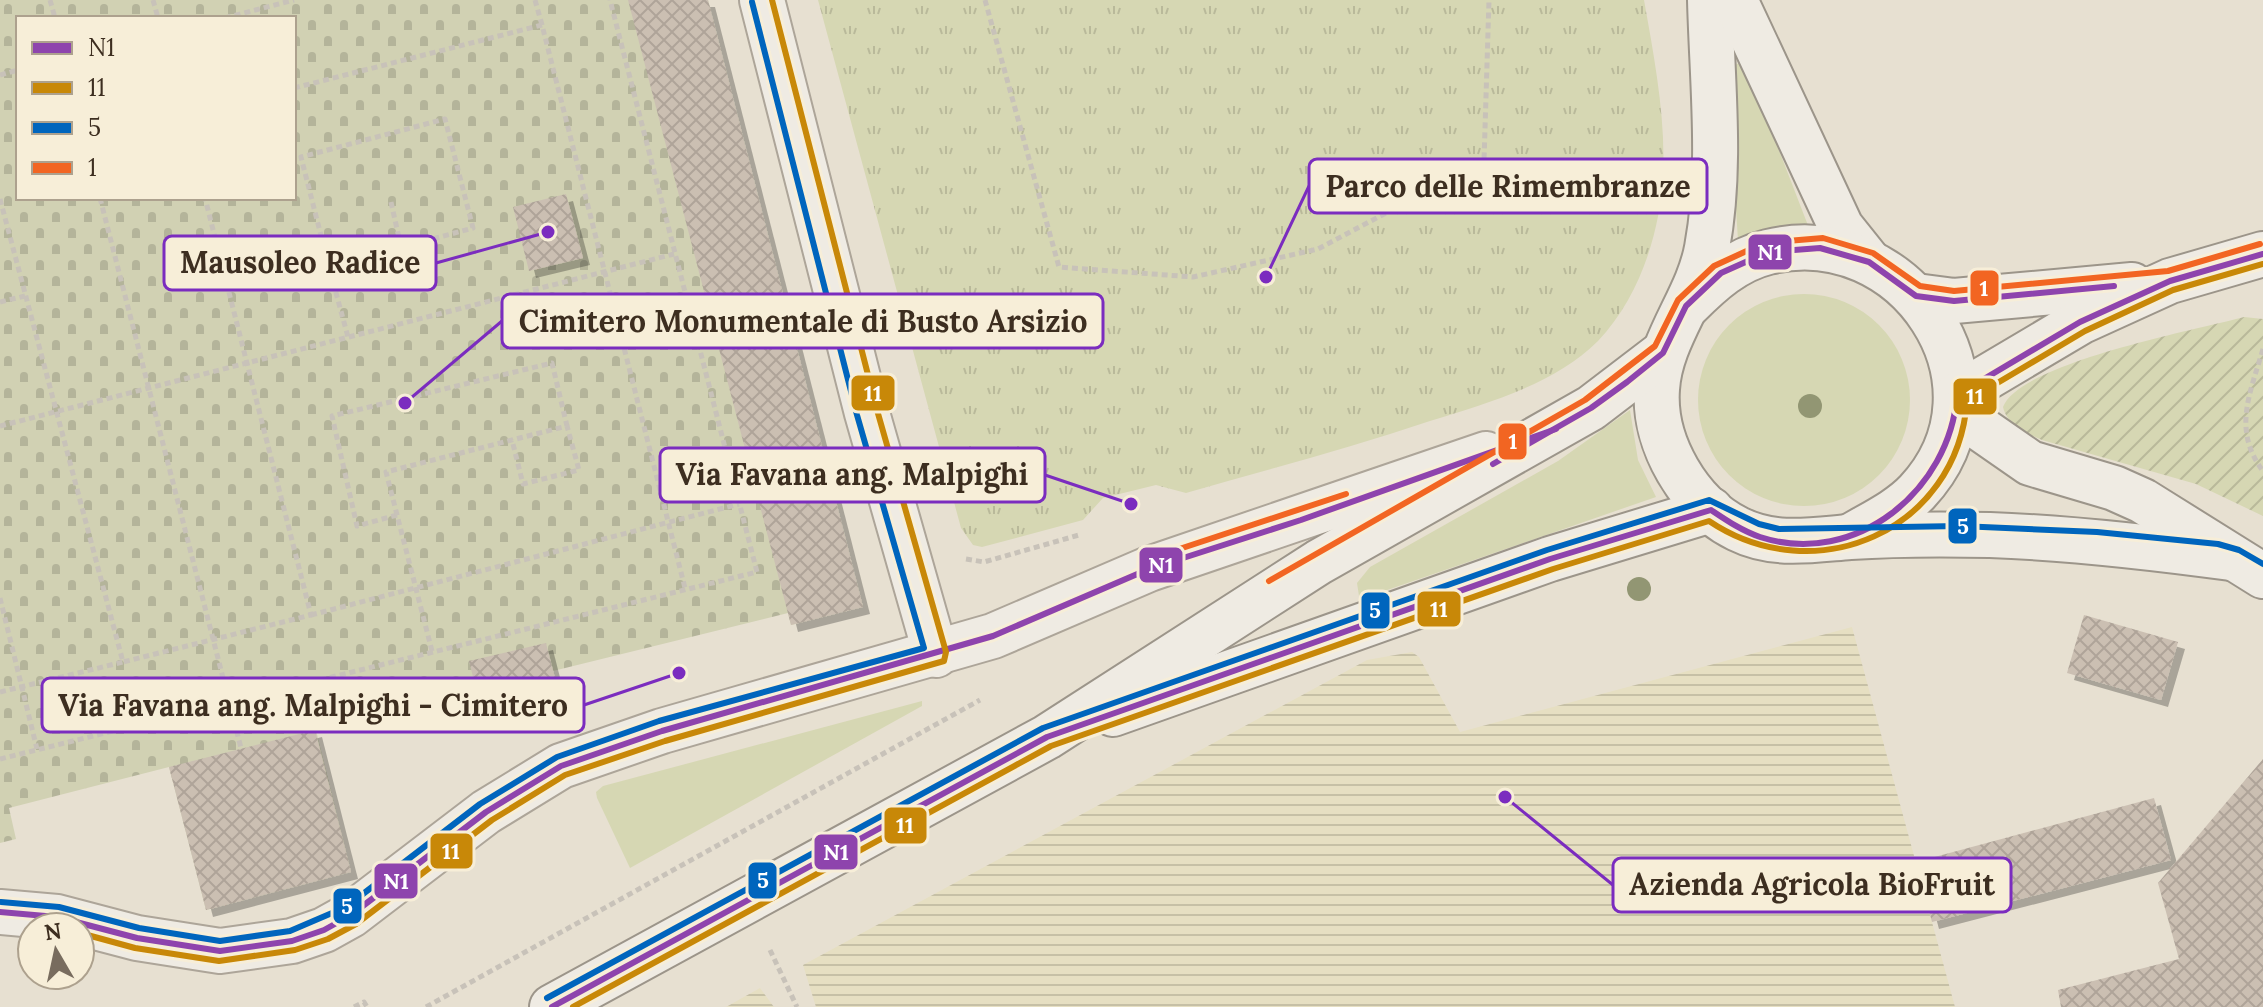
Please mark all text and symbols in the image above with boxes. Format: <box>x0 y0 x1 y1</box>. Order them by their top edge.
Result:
legend <box>16 16 296 200</box>
text: N1 <box>88 32 115 63</box>
text: 11 <box>88 72 105 103</box>
text: 5 <box>88 112 101 143</box>
text: 1 <box>88 152 97 183</box>
callout: Parco delle Rimembranze <box>1309 159 1707 213</box>
text: Parco delle Rimembranze <box>1325 167 1691 205</box>
line badge: N1 <box>1747 233 1793 271</box>
callout: Mausoleo Radice <box>164 236 436 290</box>
text: N1 <box>1757 238 1783 266</box>
text: Mausoleo Radice <box>180 243 420 281</box>
line badge: 1 <box>1969 269 2000 307</box>
text: 1 <box>1980 274 1989 302</box>
callout: Cimitero Monumentale di Busto Arsizio <box>502 294 1103 348</box>
text: Cimitero Monumentale di Busto Arsizio <box>519 302 1087 340</box>
line badge: 11 <box>850 374 896 412</box>
line badge: 11 <box>1952 377 1998 416</box>
text: 11 <box>864 379 882 407</box>
text: 11 <box>1966 382 1984 410</box>
line badge: 1 <box>1497 422 1528 461</box>
text: 1 <box>1509 427 1518 455</box>
callout: Via Favana ang. Malpighi <box>660 448 1045 502</box>
text: Via Favana ang. Malpighi <box>676 455 1029 494</box>
line badge: 5 <box>1947 507 1978 545</box>
text: 5 <box>1957 512 1969 540</box>
line badge: N1 <box>1138 546 1184 584</box>
text: N1 <box>1148 551 1174 579</box>
line badge: 11 <box>1416 590 1462 628</box>
line badge: 5 <box>1360 591 1391 630</box>
text: 11 <box>1430 595 1448 623</box>
text: 5 <box>1369 596 1381 624</box>
callout: Via Favana ang. Malpighi - Cimitero <box>42 678 584 732</box>
text: Via Favana ang. Malpighi - Cimitero <box>58 686 568 725</box>
line badge: 11 <box>883 806 928 845</box>
text: 11 <box>896 811 914 839</box>
line badge: 11 <box>429 832 474 870</box>
line badge: N1 <box>813 833 859 871</box>
text: 11 <box>442 837 460 865</box>
text: N1 <box>823 838 849 866</box>
callout: Azienda Agricola BioFruit <box>1613 858 2011 912</box>
line badge: 5 <box>747 861 778 900</box>
line badge: N1 <box>373 862 419 900</box>
text: Azienda Agricola BioFruit <box>1629 865 1995 904</box>
text: 5 <box>757 866 769 894</box>
text: N1 <box>383 867 409 895</box>
line badge: 5 <box>332 887 363 925</box>
text: 5 <box>341 892 353 920</box>
north arrow <box>16 911 96 991</box>
text: N <box>42 916 63 946</box>

